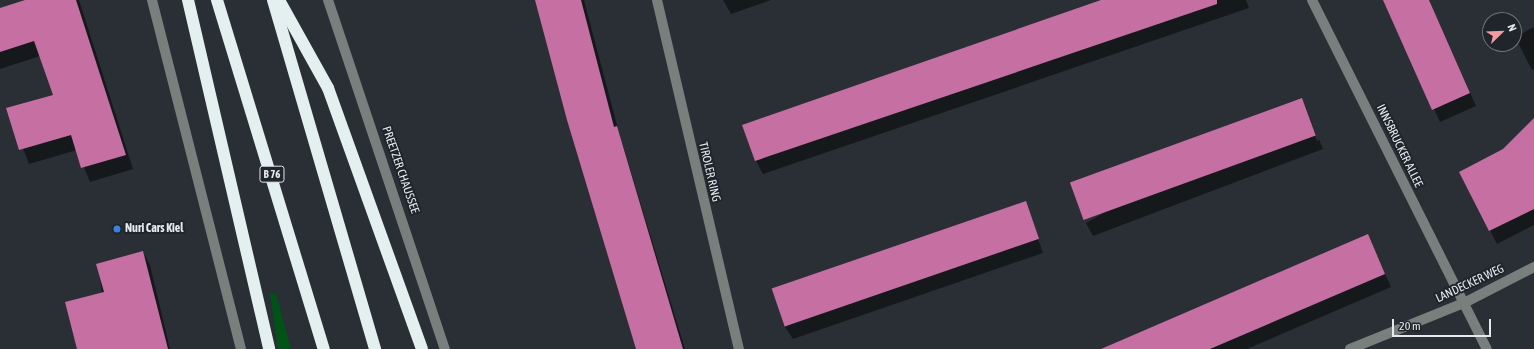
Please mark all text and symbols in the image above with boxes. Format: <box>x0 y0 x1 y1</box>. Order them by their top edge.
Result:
north arrow <box>1482 12 1522 52</box>
text: N <box>1505 22 1519 33</box>
street label: INNSBRUCKER ALLEE <box>1373 102 1425 190</box>
street label: PREETZER CHAUSSEE <box>378 125 422 215</box>
street label: TIROLER RING <box>695 141 723 203</box>
road number: B 76 <box>259 165 285 183</box>
place label: Nuri Cars Kiel <box>125 222 183 236</box>
marker: Nuri Cars Kiel <box>112 224 122 234</box>
street label: LANDECKER WEG <box>1434 262 1506 306</box>
scale bar <box>1394 311 1493 337</box>
text: 20 m <box>1399 319 1421 333</box>

